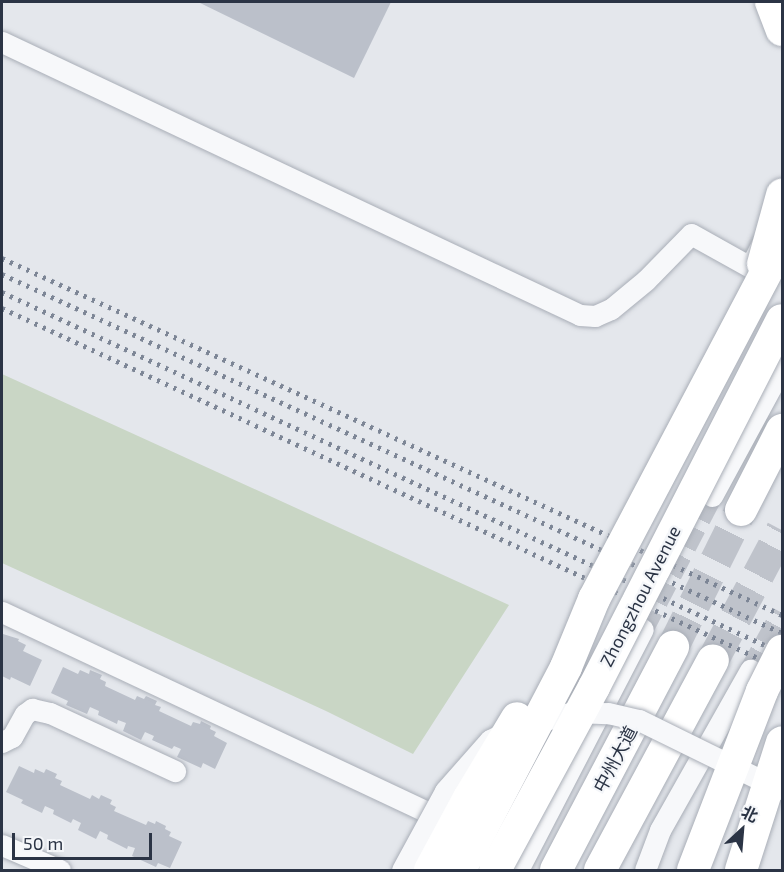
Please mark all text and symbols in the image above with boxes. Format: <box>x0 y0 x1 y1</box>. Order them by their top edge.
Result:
street label: Zhongzhou Avenue <box>595 522 685 670</box>
street label: 中州大道 <box>589 722 641 796</box>
north arrow <box>712 800 772 860</box>
text: 北 <box>739 801 761 825</box>
scale bar <box>15 821 154 859</box>
text: 50 m <box>23 832 63 854</box>

